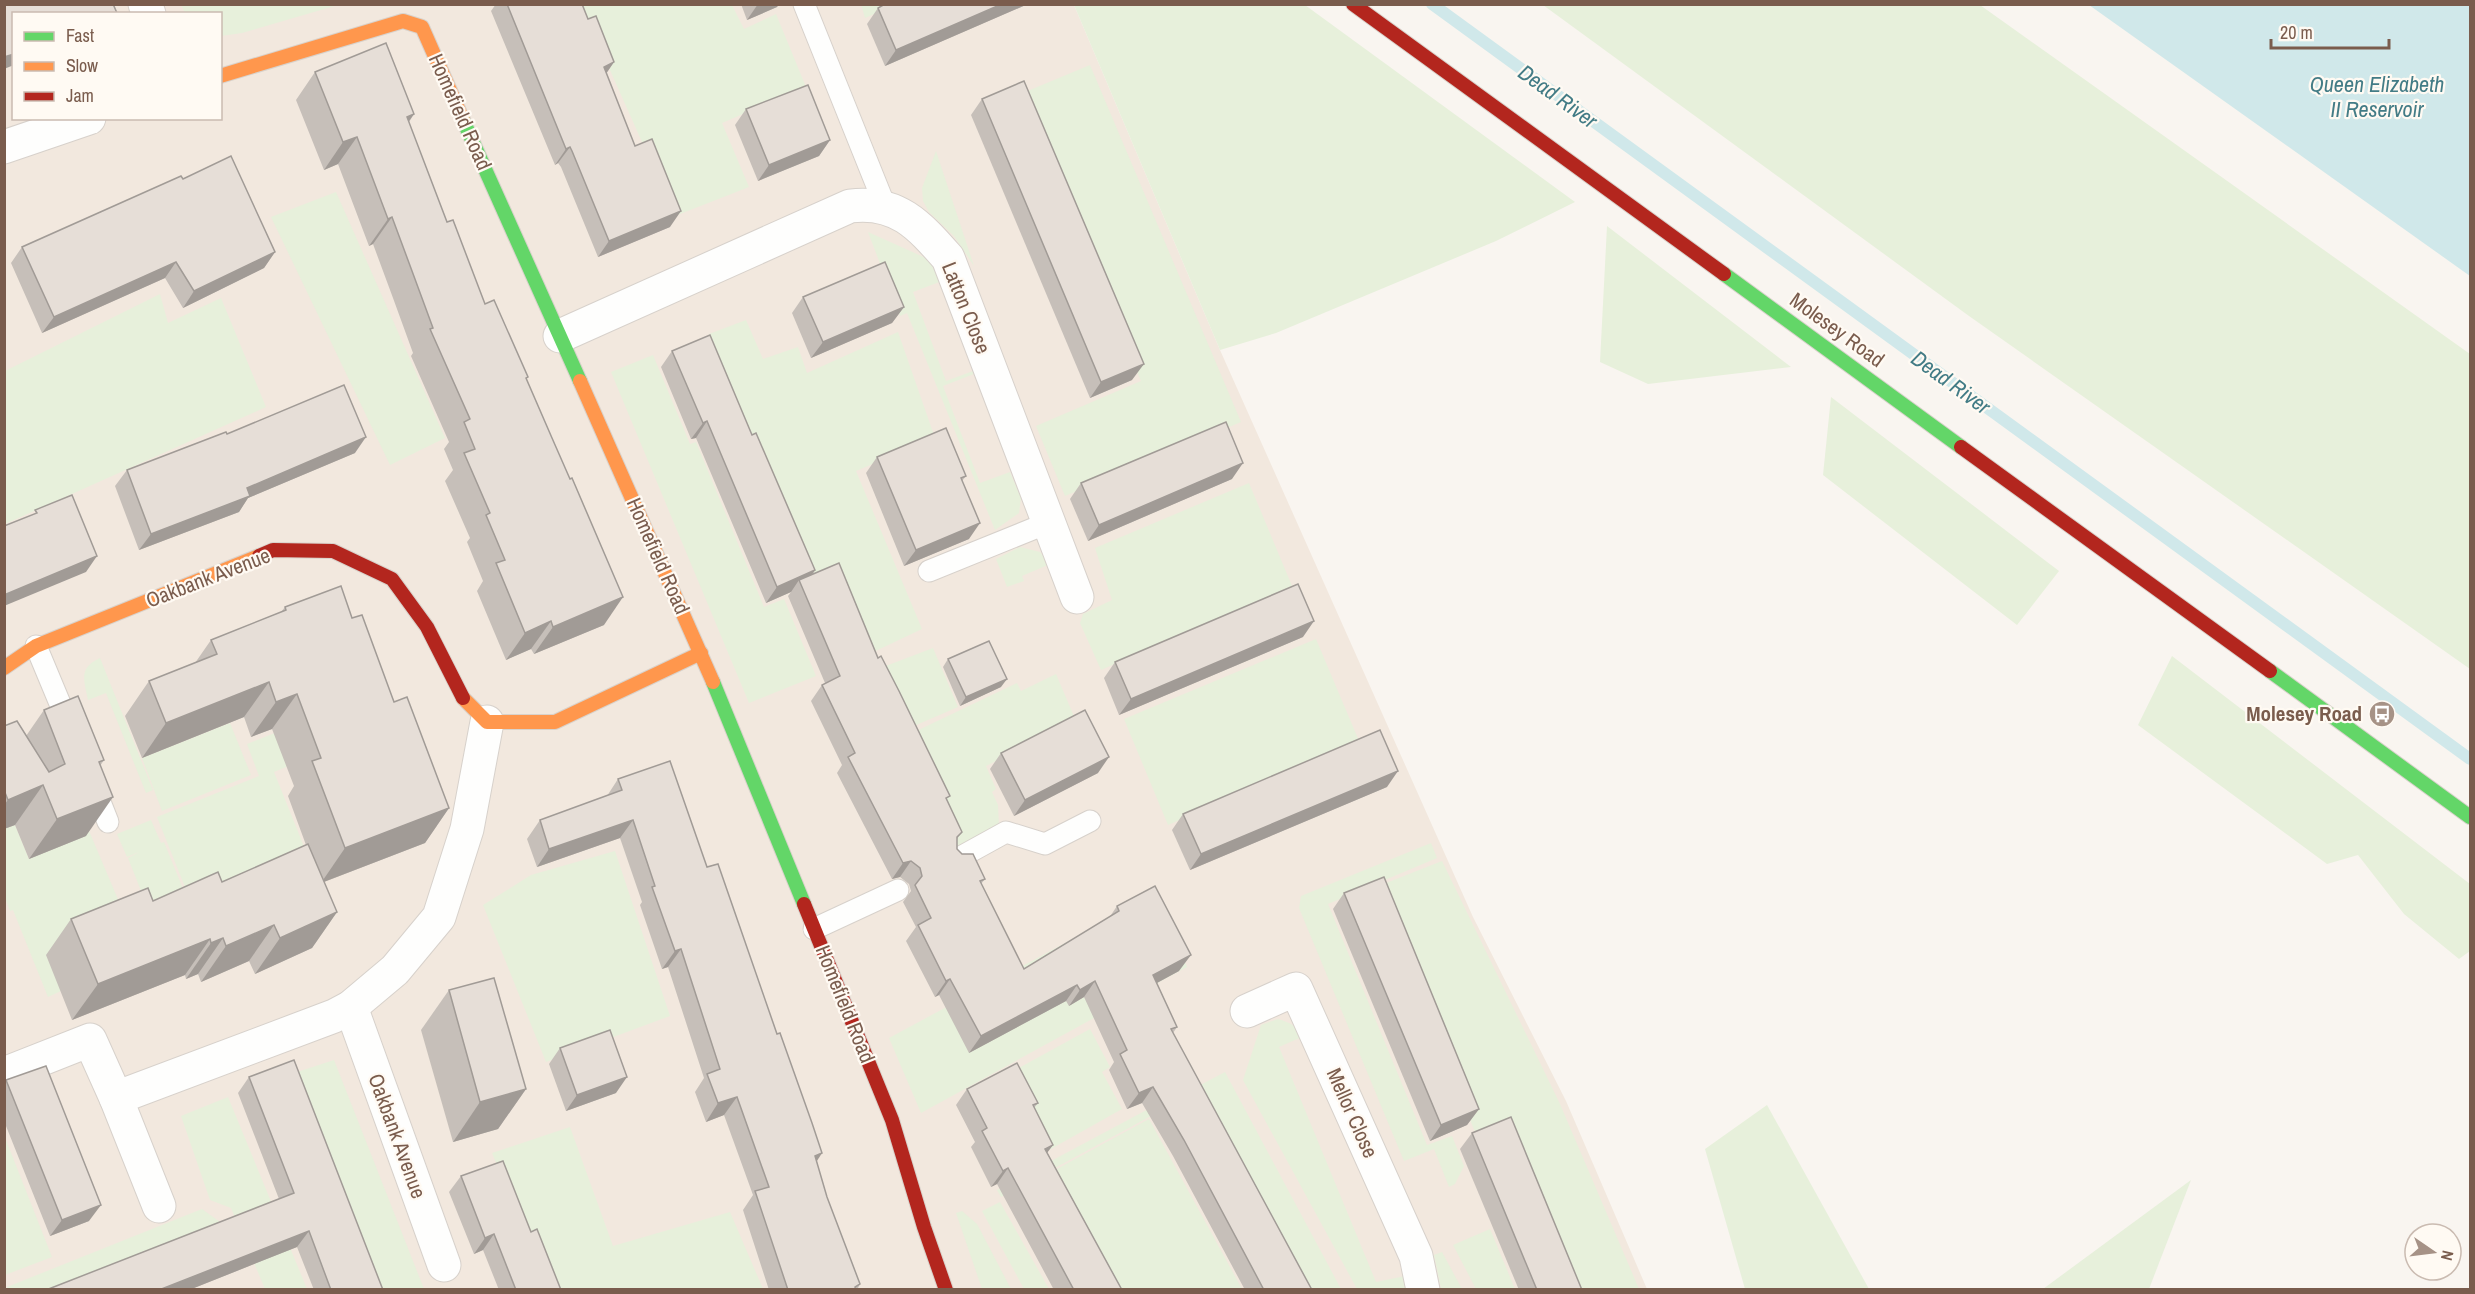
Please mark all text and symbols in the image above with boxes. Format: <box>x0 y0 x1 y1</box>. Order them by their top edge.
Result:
legend <box>12 12 222 120</box>
scale bar <box>2271 12 2390 50</box>
text: 20 m <box>2280 20 2313 45</box>
text: Fast <box>66 23 94 48</box>
street label: Homefield Road <box>422 49 499 175</box>
text: Slow <box>66 53 98 78</box>
water label: Dead River <box>1512 57 1605 136</box>
water label: Queen Elizabeth II Reservoir <box>2310 69 2444 124</box>
text: Jam <box>66 83 94 108</box>
street label: Latton Close <box>935 258 998 358</box>
street label: Molesey Road <box>1784 286 1890 374</box>
water label: Dead River <box>1905 343 1998 422</box>
street label: Homefield Road <box>620 493 697 619</box>
street label: Oakbank Avenue <box>142 541 274 615</box>
place label: Molesey Road <box>2246 699 2362 728</box>
bus stop icon: Molesey Road <box>2367 699 2397 729</box>
street label: Homefield Road <box>809 941 882 1067</box>
street label: Mellor Close <box>1320 1063 1385 1162</box>
street label: Oakbank Avenue <box>361 1069 433 1202</box>
north arrow <box>2403 1222 2463 1282</box>
text: N <box>2436 1248 2459 1263</box>

